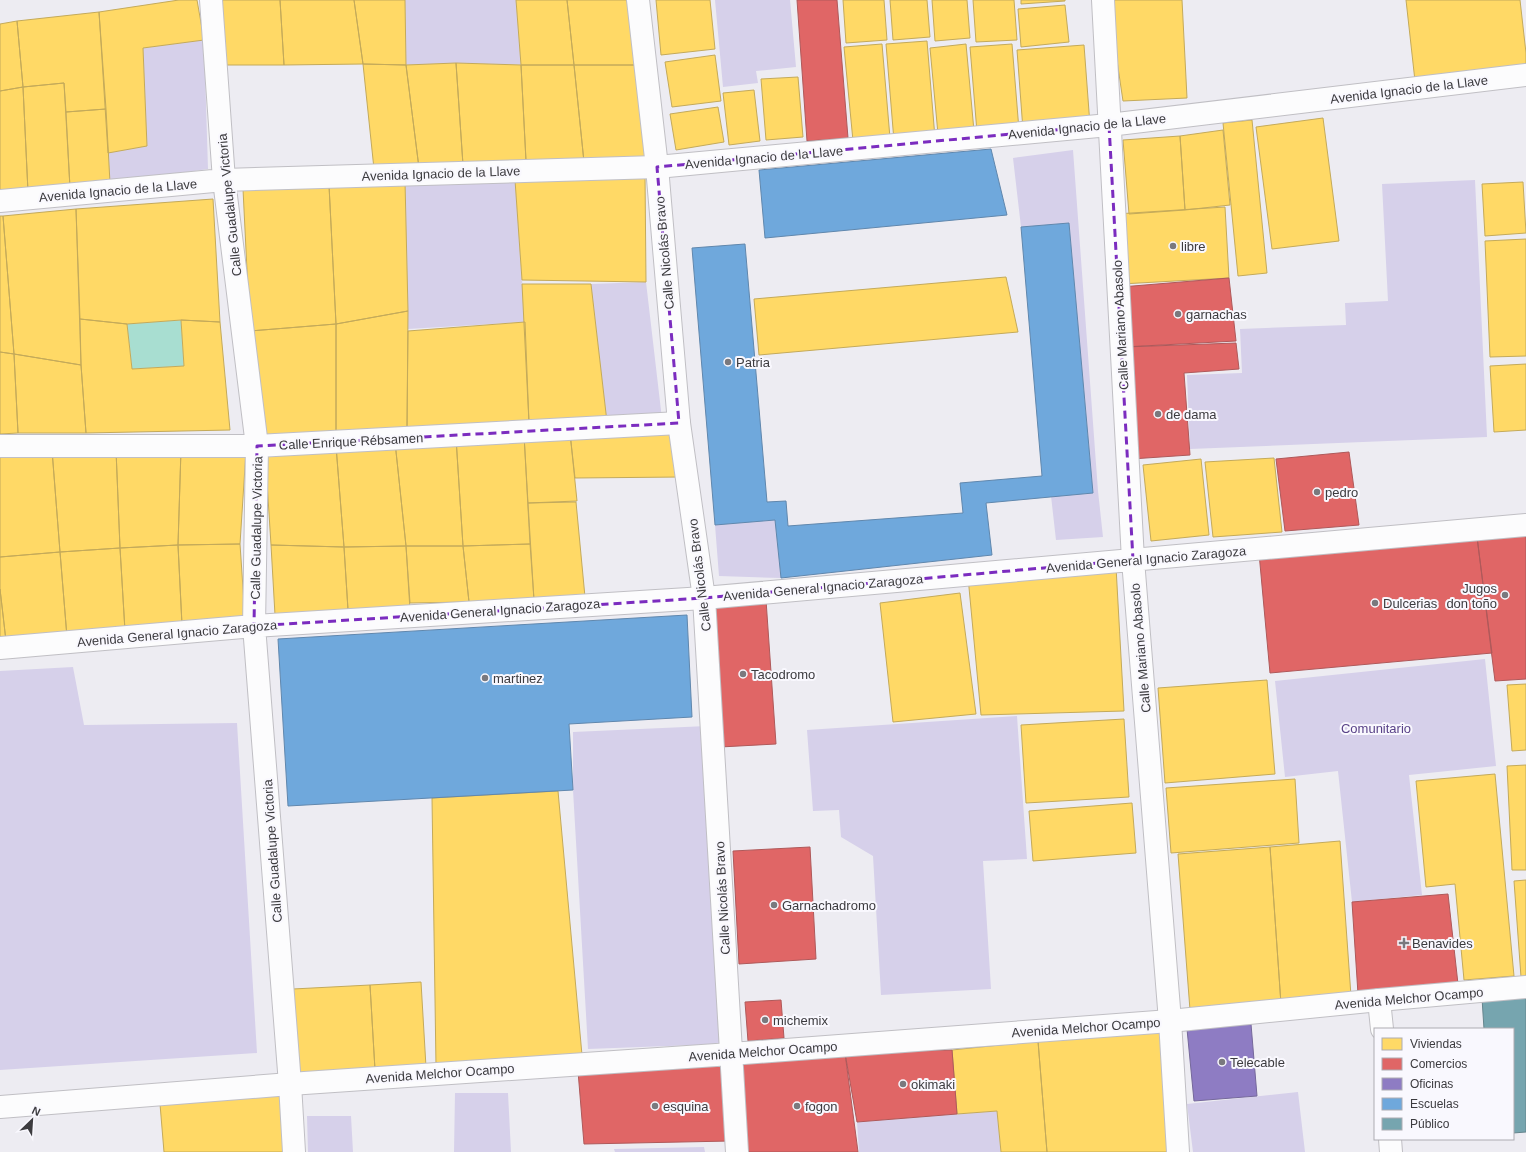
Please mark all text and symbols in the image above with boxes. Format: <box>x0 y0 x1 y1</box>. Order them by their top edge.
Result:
street label: Avenida Ignacio de la Llave <box>1329 72 1489 107</box>
street label: Avenida Ignacio de la Llave <box>1007 111 1167 142</box>
street label: Calle Guadalupe Victoria <box>214 132 244 277</box>
street label: Avenida Ignacio de la Llave <box>684 143 844 172</box>
street label: Avenida Ignacio de la Llave <box>361 163 521 184</box>
street label: Avenida Ignacio de la Llave <box>38 176 198 205</box>
street label: Calle Nicolás Bravo <box>652 196 677 310</box>
place label: libre <box>1181 239 1206 254</box>
marker: libre <box>1168 241 1178 251</box>
street label: Calle Mariano Abasolo <box>1110 260 1131 390</box>
place label: garnachas <box>1186 307 1247 322</box>
marker: garnachas <box>1173 309 1183 319</box>
place label: Patria <box>736 355 771 370</box>
marker: Patria <box>723 357 733 367</box>
place label: de dama <box>1166 407 1217 422</box>
marker: de dama <box>1153 409 1163 419</box>
street label: Calle Enrique Rébsamen <box>278 430 424 453</box>
street label: Calle Guadalupe Victoria <box>248 455 265 600</box>
place label: pedro <box>1325 485 1358 500</box>
marker: pedro <box>1312 487 1322 497</box>
street label: Calle Nicolás Bravo <box>685 518 714 632</box>
street label: Avenida General Ignacio Zaragoza <box>1045 543 1247 576</box>
street label: Avenida General Ignacio Zaragoza <box>722 571 924 604</box>
place label: Jugos don toño <box>1446 581 1497 611</box>
street label: Calle Mariano Abasolo <box>1127 583 1154 713</box>
marker: Jugos don toño <box>1500 590 1510 600</box>
street label: Avenida General Ignacio Zaragoza <box>399 596 601 625</box>
place label: Dulcerias <box>1383 596 1438 611</box>
marker: Dulcerias <box>1370 598 1380 608</box>
street label: Avenida General Ignacio Zaragoza <box>76 617 278 650</box>
place label: Tacodromo <box>751 667 815 682</box>
marker: Tacodromo <box>738 669 748 679</box>
place label: martinez <box>493 671 543 686</box>
marker: martinez <box>480 673 490 683</box>
park label: Comunitario <box>1341 721 1411 736</box>
street label: Calle Guadalupe Victoria <box>260 778 285 923</box>
street label: Calle Nicolás Bravo <box>712 841 733 955</box>
place label: Garnachadromo <box>782 898 876 913</box>
marker: Garnachadromo <box>769 900 779 910</box>
place label: Benavides <box>1412 936 1473 951</box>
marker: Benavides <box>1399 938 1409 948</box>
street label: Avenida Melchor Ocampo <box>1334 985 1484 1012</box>
place label: michemix <box>773 1013 828 1028</box>
marker: michemix <box>760 1015 770 1025</box>
street label: Avenida Melchor Ocampo <box>1011 1015 1161 1040</box>
legend <box>1374 1028 1514 1140</box>
text: Viviendas <box>1410 1037 1462 1051</box>
street label: Avenida Melchor Ocampo <box>688 1039 838 1064</box>
place label: Telecable <box>1230 1055 1285 1070</box>
marker: Telecable <box>1217 1057 1227 1067</box>
text: Comercios <box>1410 1057 1467 1071</box>
street label: Avenida Melchor Ocampo <box>365 1061 515 1086</box>
place label: okimaki <box>911 1077 955 1092</box>
text: Oficinas <box>1410 1077 1453 1091</box>
marker: okimaki <box>898 1079 908 1089</box>
text: Escuelas <box>1410 1097 1459 1111</box>
place label: esquina <box>663 1099 709 1114</box>
place label: fogon <box>805 1099 838 1114</box>
north arrow <box>12 1100 52 1140</box>
marker: esquina <box>650 1101 660 1111</box>
marker: fogon <box>792 1101 802 1111</box>
text: N <box>30 1104 42 1118</box>
text: Público <box>1410 1117 1450 1131</box>

